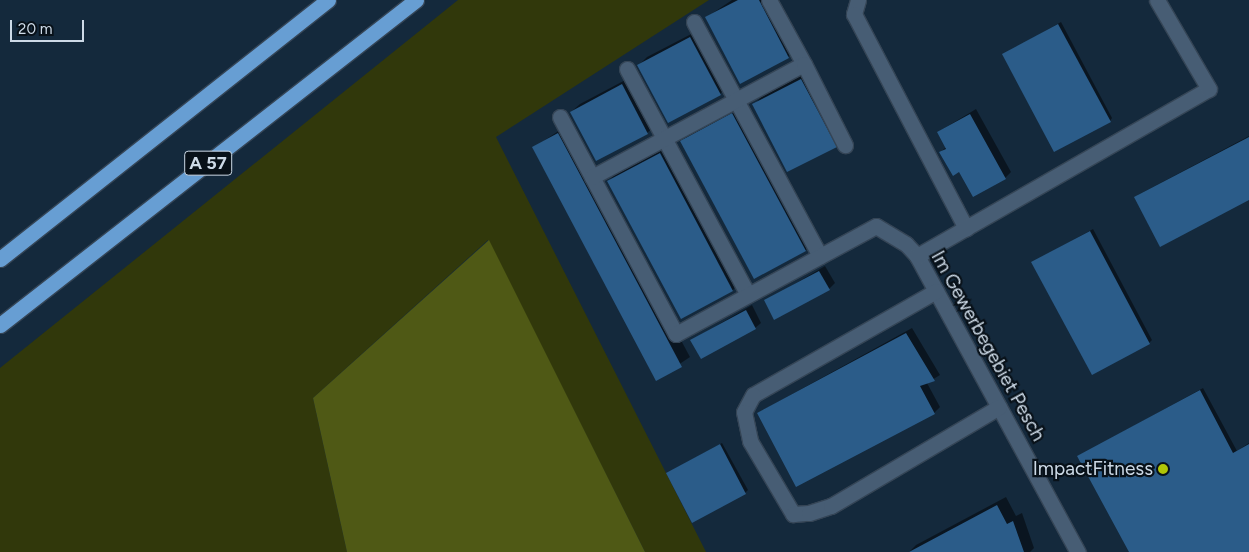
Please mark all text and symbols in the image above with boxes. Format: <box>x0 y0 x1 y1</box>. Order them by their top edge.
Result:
scale bar <box>12 10 86 42</box>
text: 20 m <box>18 20 52 38</box>
road number: A 57 <box>183 148 233 178</box>
street label: Im Gewerbegebiet Pesch <box>926 247 1050 445</box>
place label: ImpactFitness <box>1033 458 1153 480</box>
marker: ImpactFitness <box>1157 463 1169 475</box>

